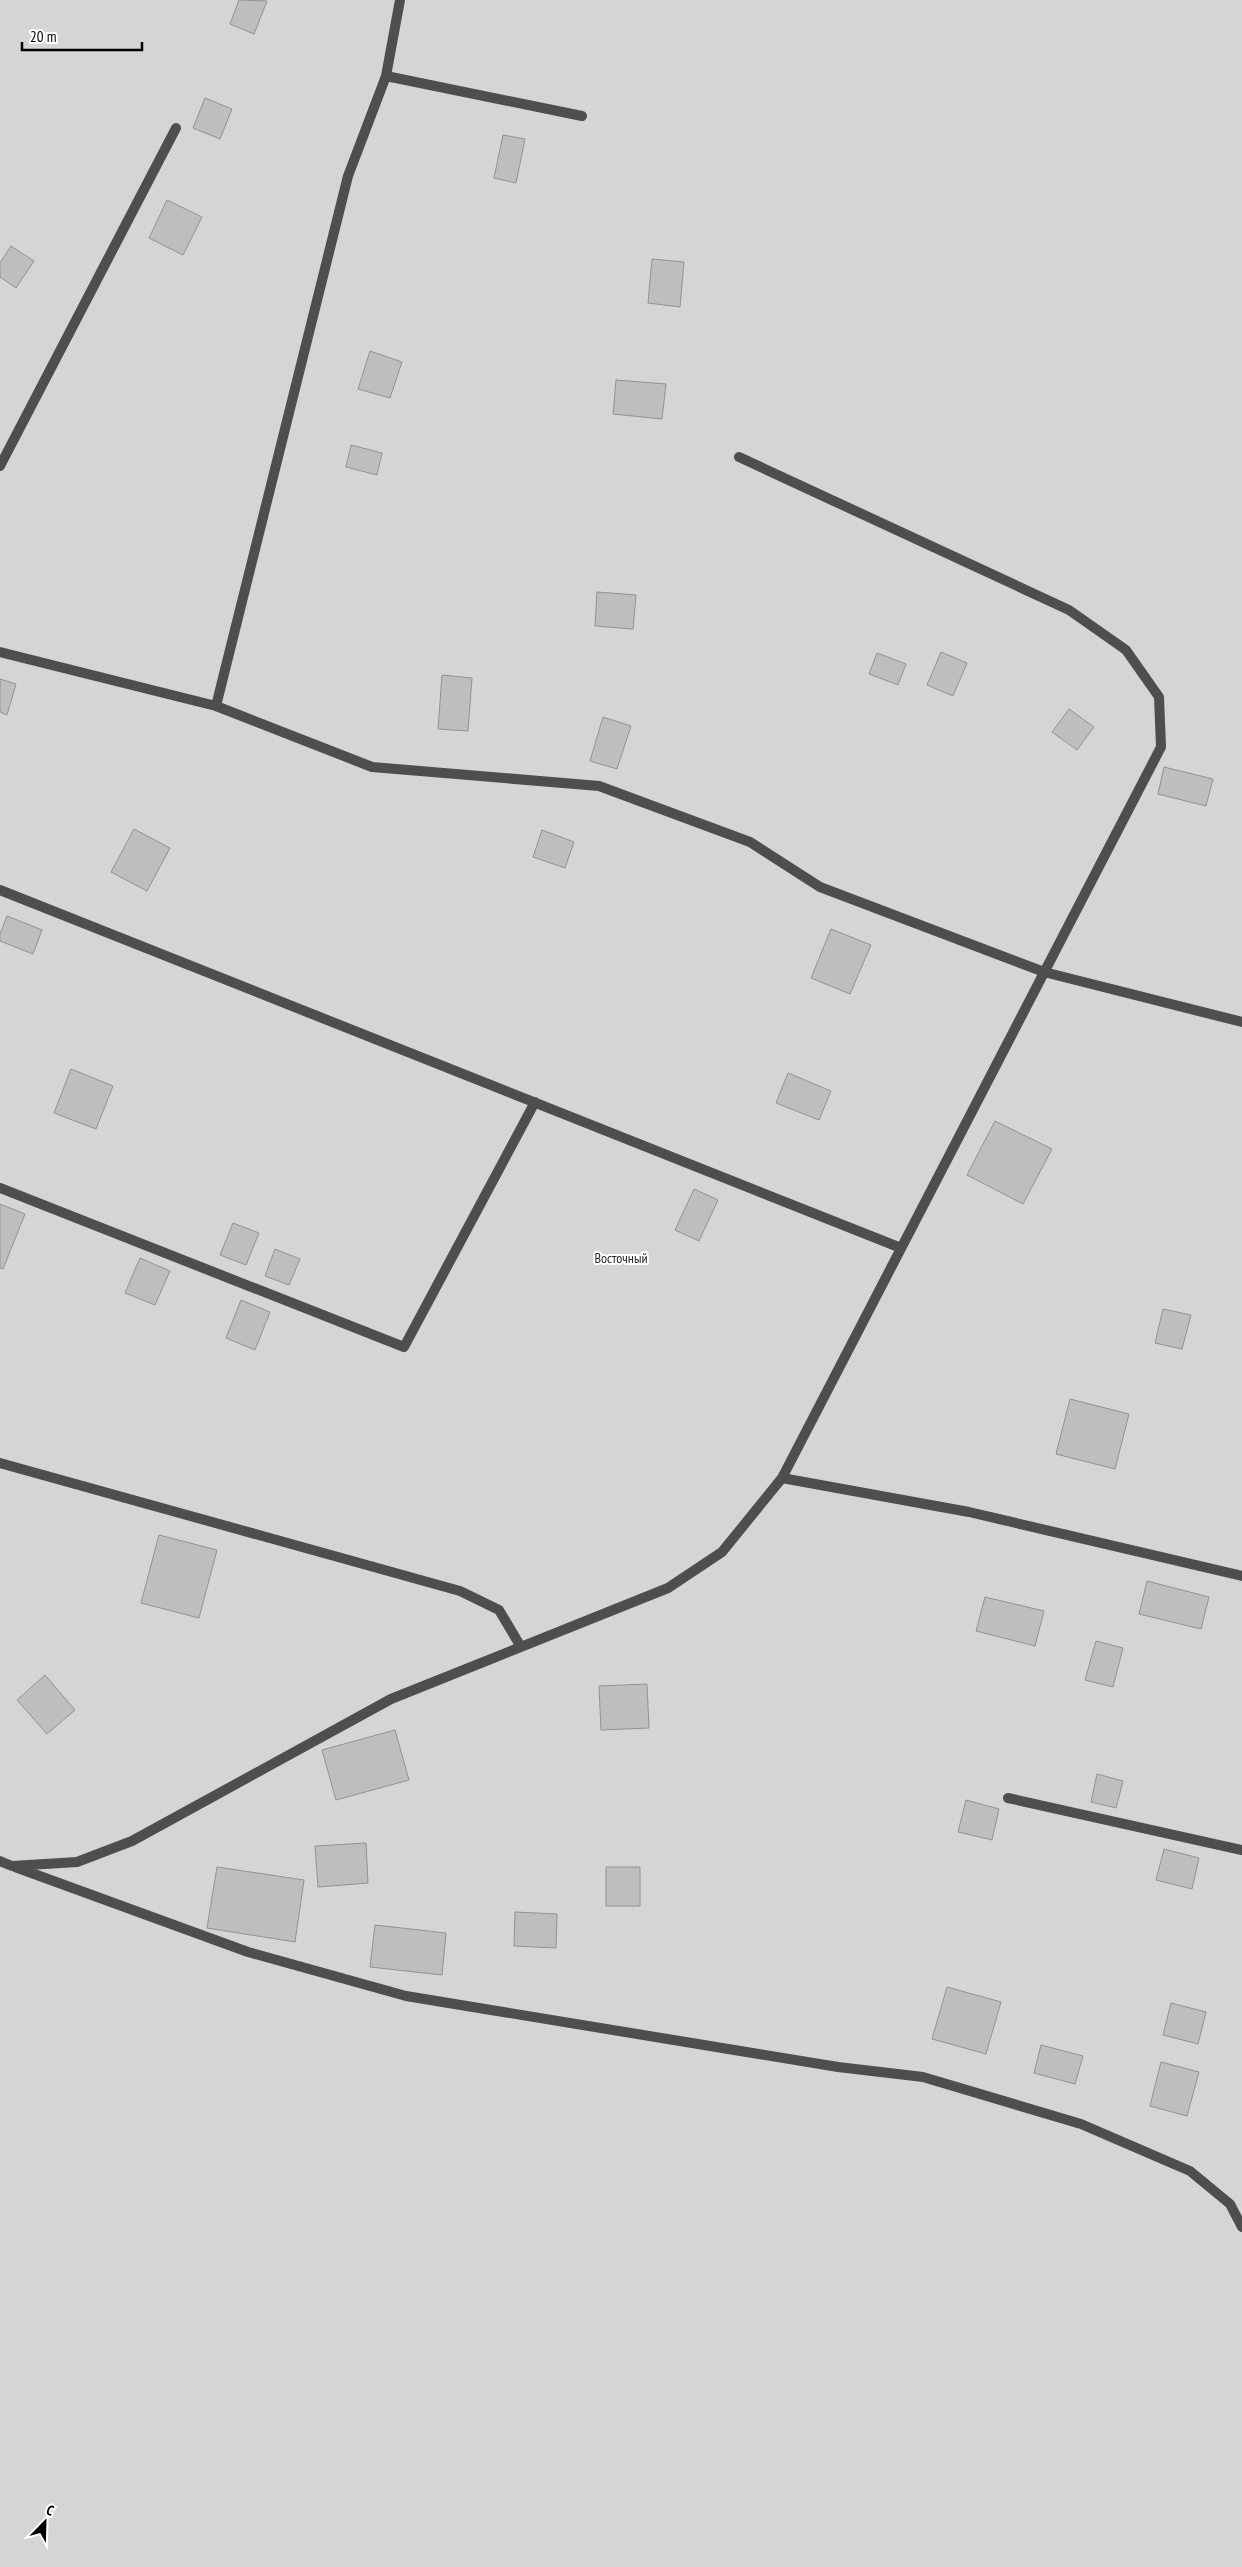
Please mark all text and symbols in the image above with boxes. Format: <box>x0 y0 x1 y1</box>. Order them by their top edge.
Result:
scale bar <box>22 20 142 52</box>
text: 20 m <box>30 27 56 46</box>
park label: Восточный <box>594 1249 648 1267</box>
north arrow <box>20 2497 70 2547</box>
text: С <box>44 2500 57 2520</box>

